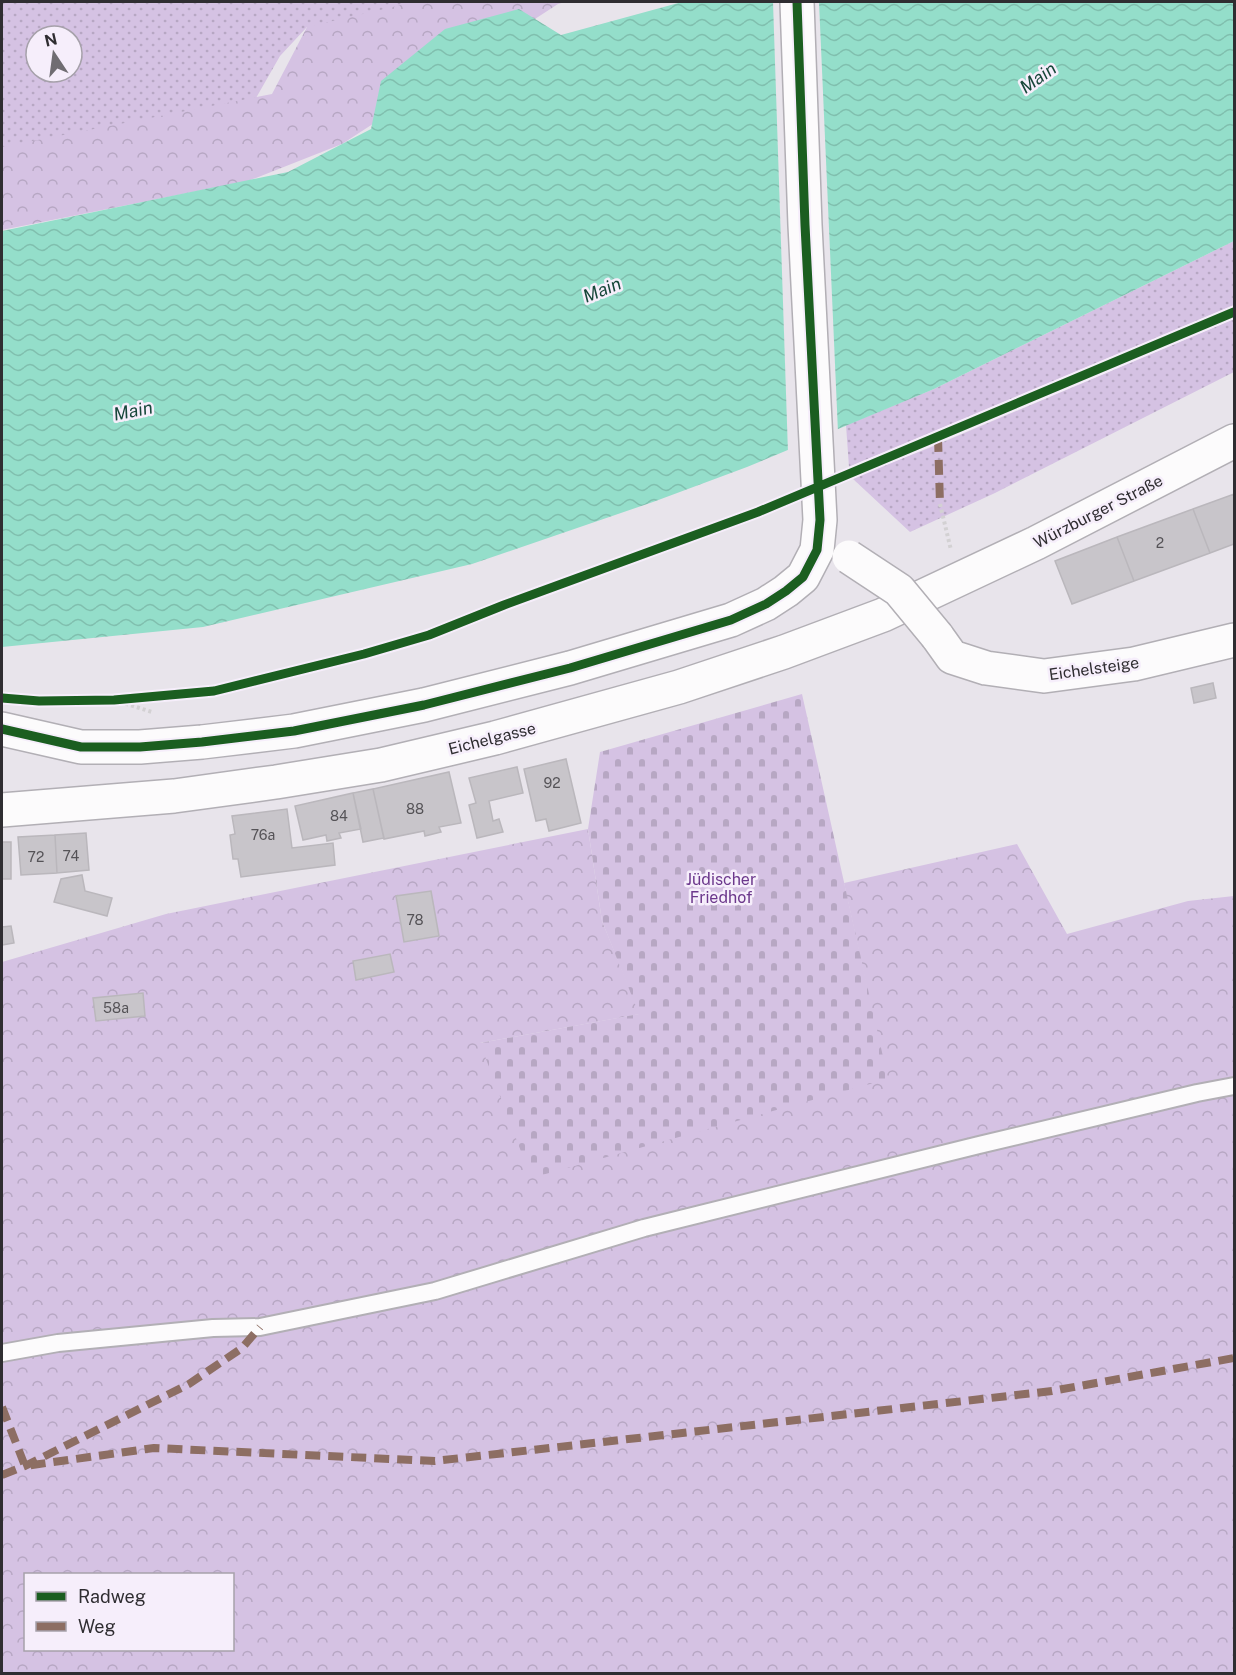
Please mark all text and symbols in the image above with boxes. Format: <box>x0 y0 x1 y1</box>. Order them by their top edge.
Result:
north arrow <box>24 24 84 84</box>
text: N <box>43 29 59 51</box>
water label: Main <box>1016 58 1060 98</box>
water label: Main <box>580 272 624 307</box>
water label: Main <box>112 396 154 425</box>
street label: Würzburger Straße <box>1030 471 1166 552</box>
house number: 2 <box>1156 535 1164 551</box>
street label: Eichelsteige <box>1048 653 1140 684</box>
street label: Eichelgasse <box>446 718 538 759</box>
house number: 92 <box>543 775 561 791</box>
house number: 88 <box>406 801 424 817</box>
house number: 84 <box>330 808 348 824</box>
house number: 76a <box>251 827 275 843</box>
house number: 74 <box>63 848 80 864</box>
house number: 72 <box>28 849 44 865</box>
park label: Jüdischer Friedhof <box>686 870 756 907</box>
house number: 78 <box>406 912 424 928</box>
house number: 58a <box>103 1000 129 1016</box>
legend <box>24 1573 234 1651</box>
text: Radweg <box>78 1586 146 1607</box>
text: Weg <box>78 1616 116 1637</box>

